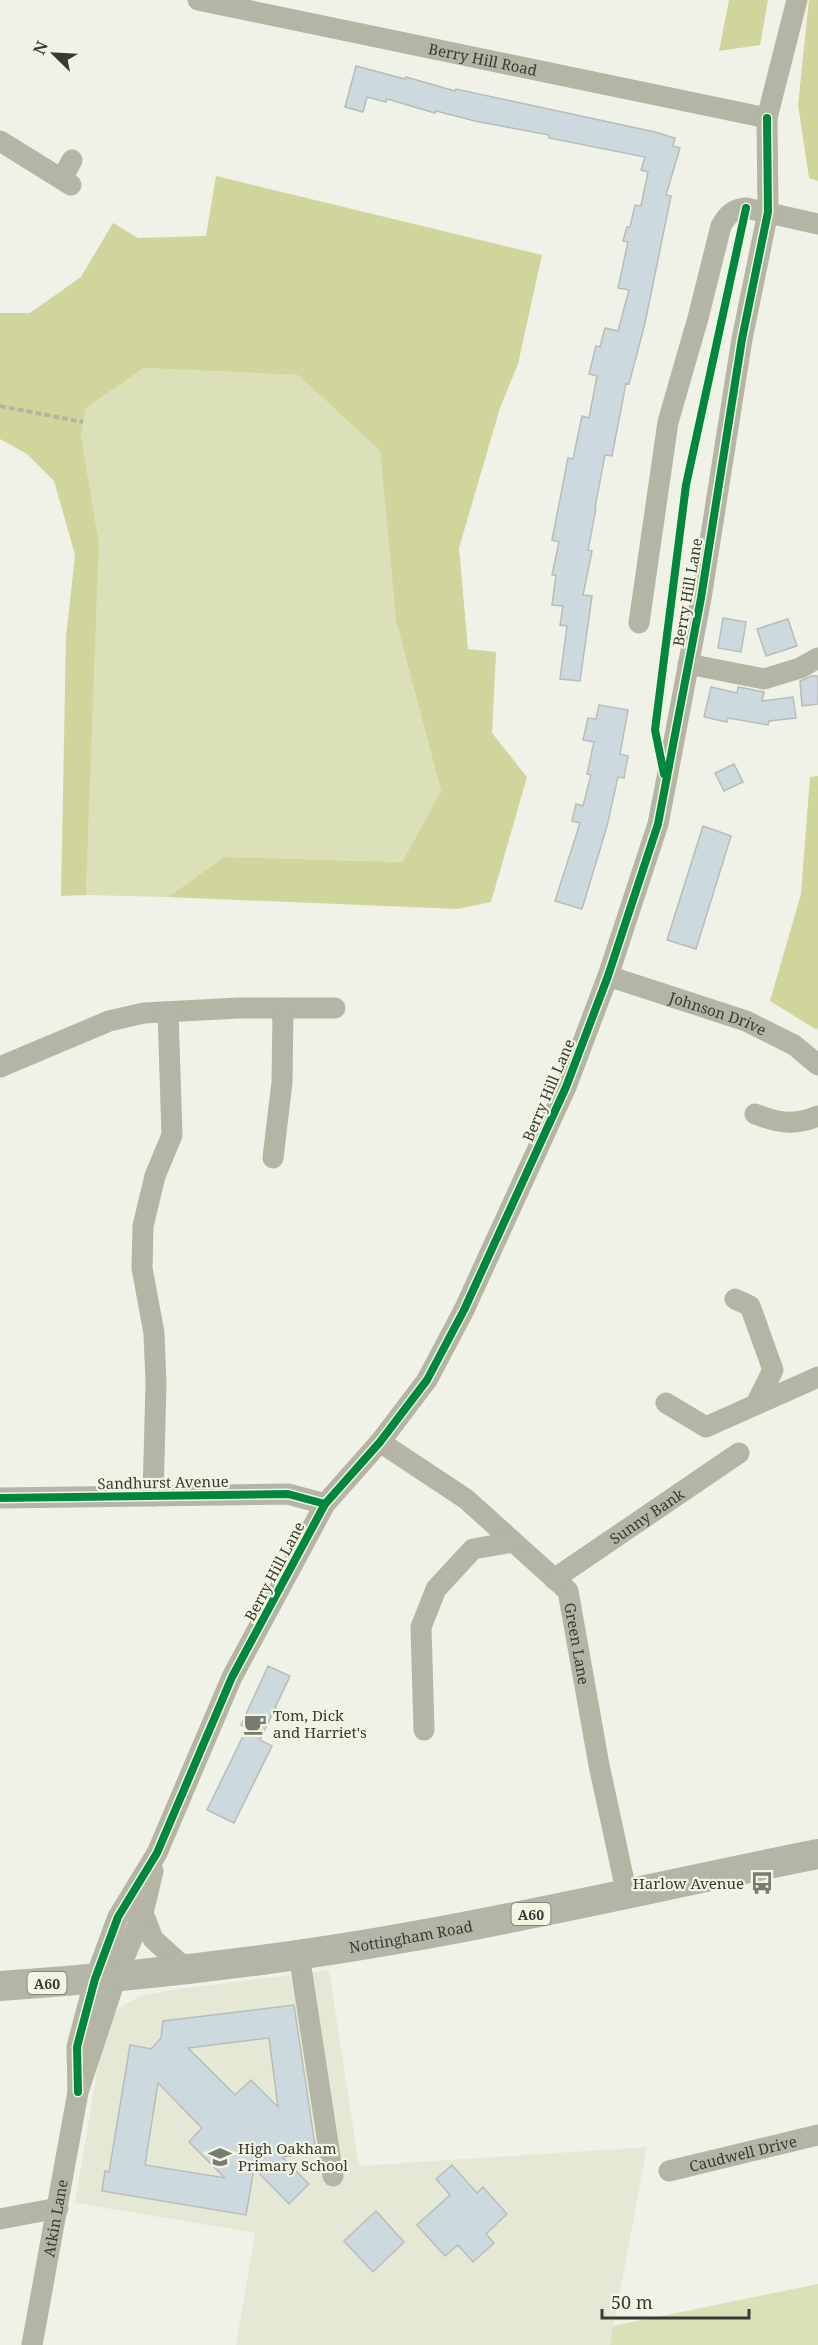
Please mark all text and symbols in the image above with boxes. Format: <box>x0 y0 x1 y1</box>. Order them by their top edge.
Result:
north arrow <box>24 24 84 84</box>
text: N <box>28 37 53 58</box>
street label: Berry Hill Road <box>427 38 539 80</box>
street label: Berry Hill Lane <box>668 536 706 648</box>
street label: Johnson Drive <box>666 986 770 1040</box>
street label: Berry Hill Lane <box>517 1036 579 1144</box>
street label: Sandhurst Avenue <box>97 1471 229 1493</box>
street label: Sunny Bank <box>605 1483 688 1548</box>
street label: Berry Hill Lane <box>239 1518 309 1624</box>
street label: Green Lane <box>560 1601 595 1686</box>
place label: Tom, Dick and Harriet's <box>273 1705 367 1742</box>
cafe icon: Tom, Dick and Harriet's <box>242 1711 268 1737</box>
bus stop icon: Harlow Avenue <box>749 1870 775 1896</box>
place label: Harlow Avenue <box>633 1873 744 1893</box>
road number: A60 <box>512 1903 550 1925</box>
street label: Nottingham Road <box>347 1916 474 1957</box>
road number: A60 <box>28 1972 66 1994</box>
street label: Caudwell Drive <box>687 2130 799 2176</box>
place label: High Oakham Primary School <box>238 2138 348 2175</box>
school or university icon: High Oakham Primary School <box>207 2144 233 2170</box>
street label: Atkin Lane <box>38 2178 72 2259</box>
scale bar <box>602 2282 749 2320</box>
text: 50 m <box>611 2290 653 2314</box>

